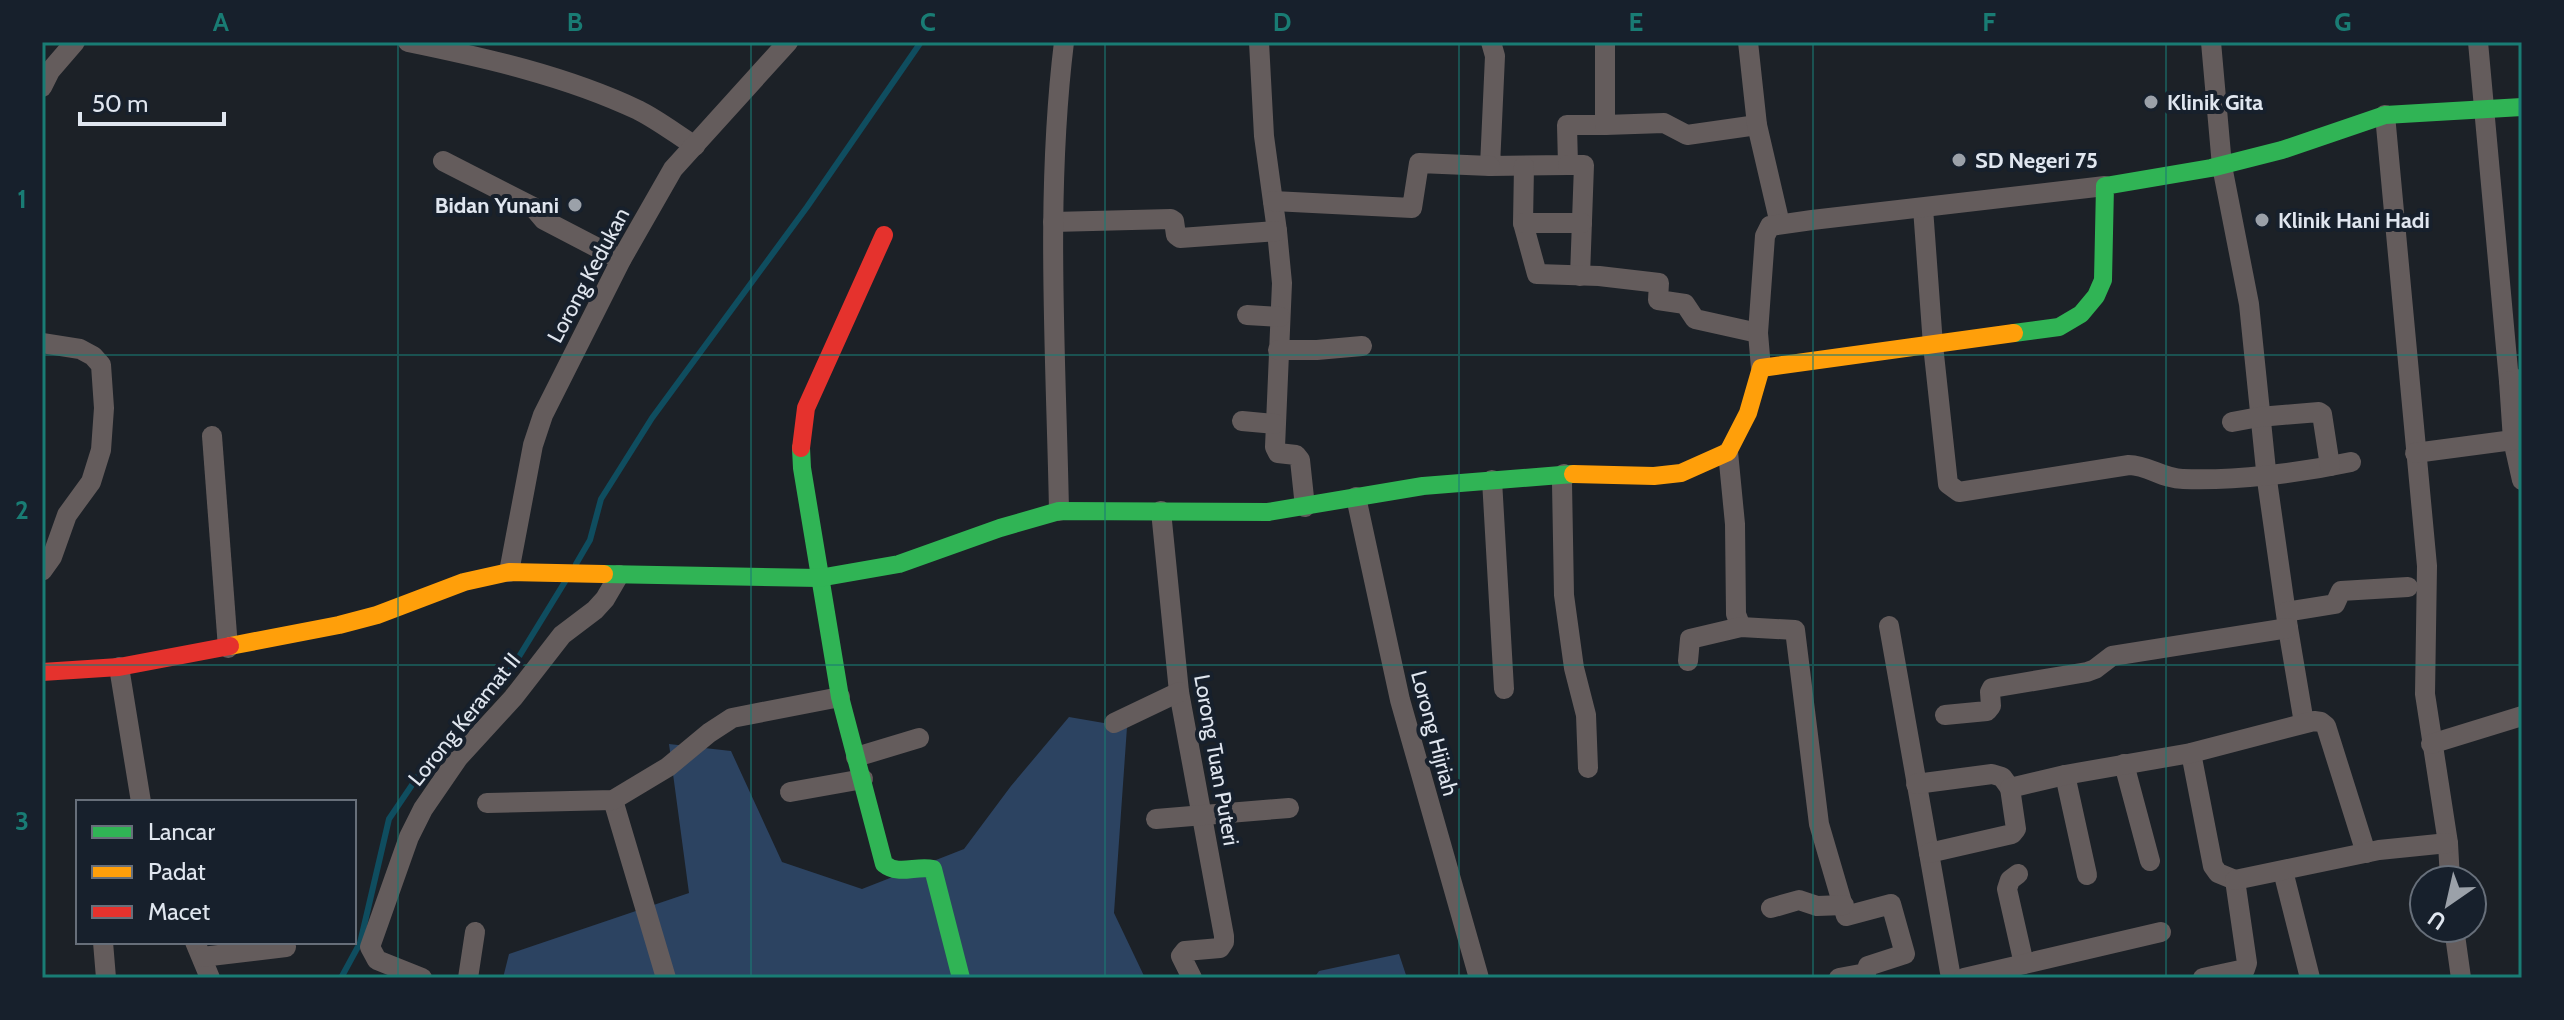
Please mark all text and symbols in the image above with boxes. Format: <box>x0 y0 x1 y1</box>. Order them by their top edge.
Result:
text: A <box>213 6 230 38</box>
text: B <box>567 6 583 38</box>
text: C <box>920 6 936 38</box>
text: D <box>1273 6 1291 38</box>
text: E <box>1629 6 1643 38</box>
text: F <box>1982 6 1996 38</box>
text: G <box>2334 6 2352 38</box>
scale bar <box>80 76 224 126</box>
text: 50 m <box>92 89 148 118</box>
place label: Klinik Gita <box>2167 89 2263 116</box>
marker: Klinik Gita <box>2142 93 2160 111</box>
place label: SD Negeri 75 <box>1975 147 2098 174</box>
marker: SD Negeri 75 <box>1950 151 1968 169</box>
text: 1 <box>17 183 27 215</box>
place label: Bidan Yunani <box>435 192 559 219</box>
marker: Bidan Yunani <box>566 196 584 214</box>
street label: Lorong Kedukan <box>542 203 635 347</box>
place label: Klinik Hani Hadi <box>2278 207 2430 234</box>
marker: Klinik Hani Hadi <box>2253 211 2271 229</box>
text: 2 <box>15 494 29 526</box>
street label: Lorong Keramat II <box>402 647 526 791</box>
street label: Lorong Hijriah <box>1405 668 1464 799</box>
street label: Lorong Tuan Puteri <box>1188 672 1245 848</box>
legend <box>76 800 356 944</box>
text: 3 <box>15 805 29 837</box>
text: Lancar <box>148 817 215 846</box>
text: Padat <box>148 857 206 886</box>
north arrow <box>2408 864 2488 944</box>
text: Macet <box>148 897 210 926</box>
text: U <box>2423 905 2451 936</box>

